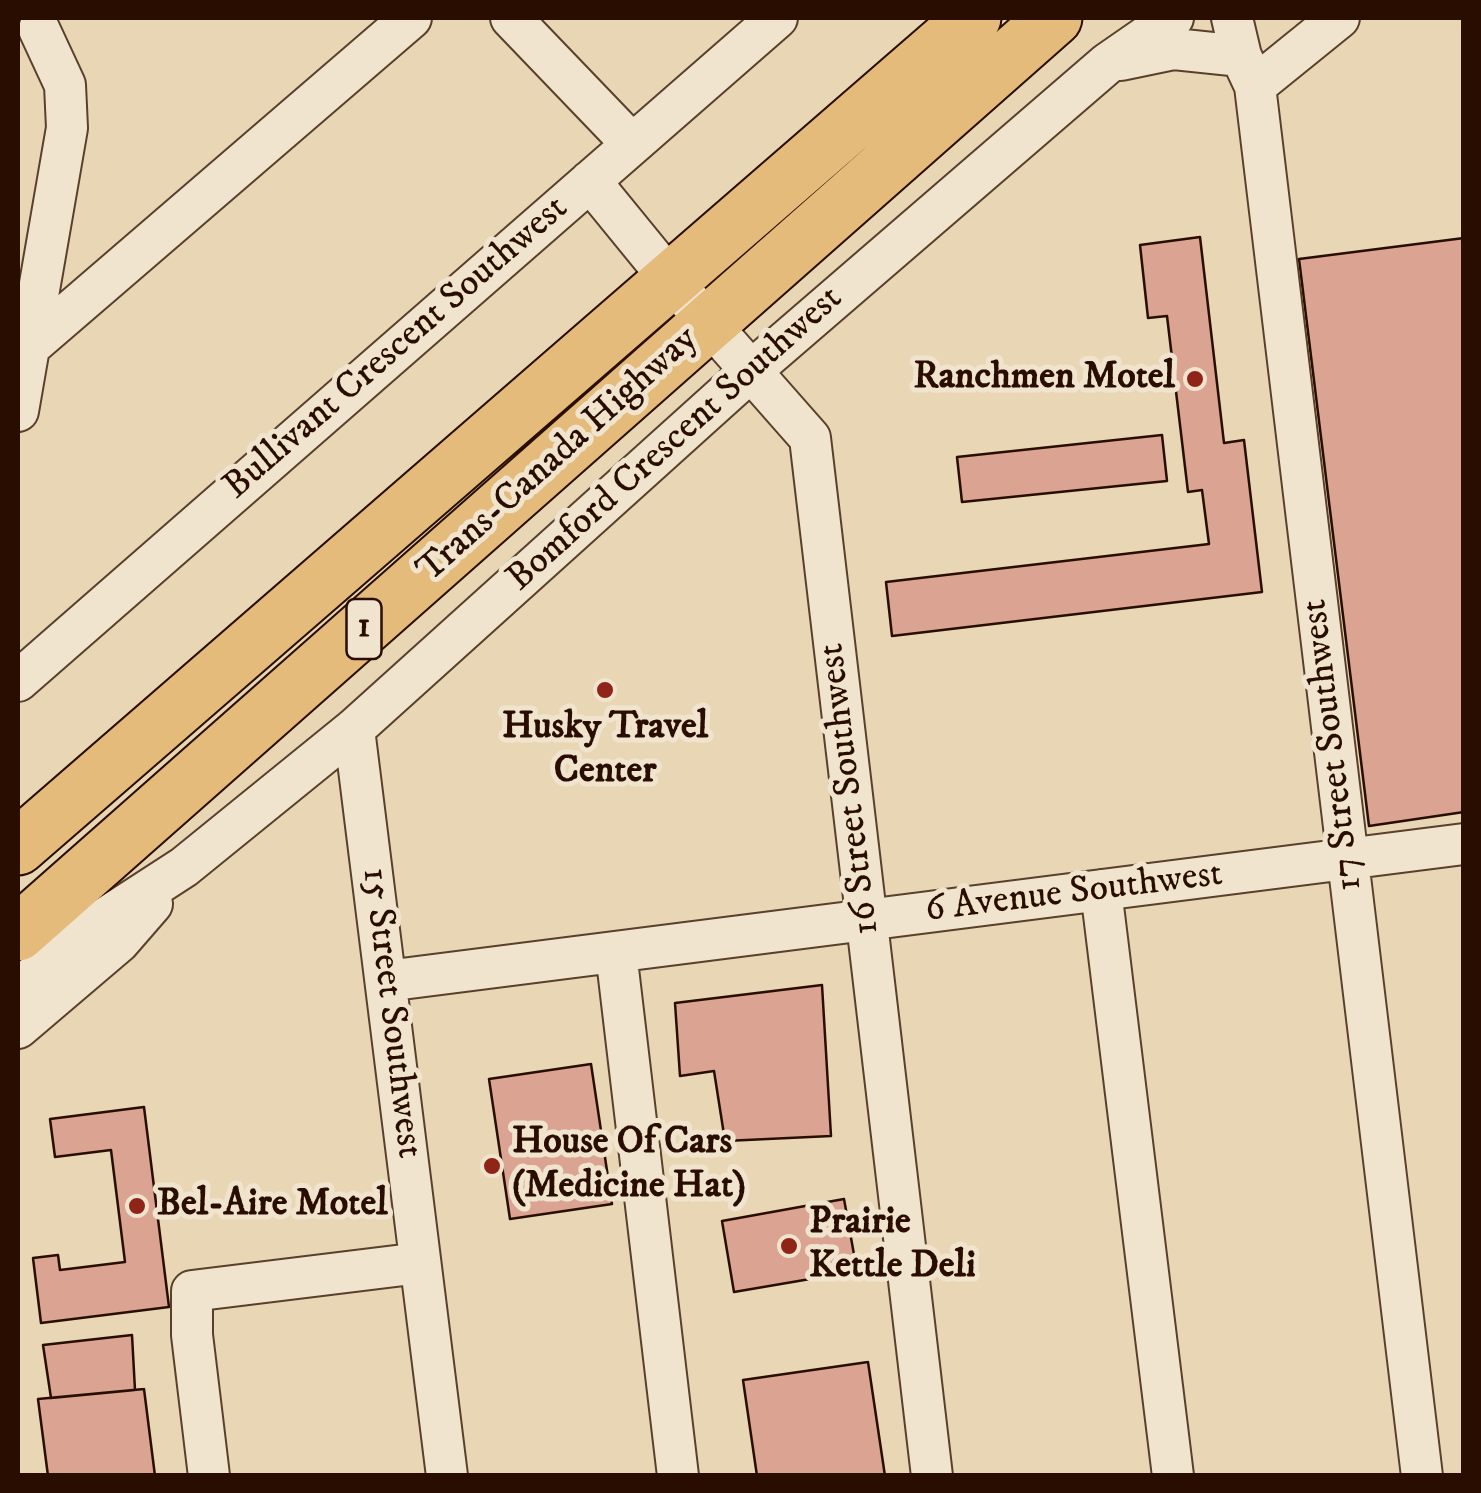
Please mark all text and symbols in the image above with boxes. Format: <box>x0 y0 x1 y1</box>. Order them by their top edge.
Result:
street label: Bullivant Crescent Southwest <box>216 187 578 511</box>
street label: Bomford Crescent Southwest <box>499 277 853 603</box>
street label: Trans-Canada Highway <box>409 318 709 594</box>
place label: Ranchmen Motel <box>913 356 1175 402</box>
marker: Ranchmen Motel <box>1184 368 1206 390</box>
street label: 17 Street Southwest <box>1293 597 1375 893</box>
road number: 1 <box>346 599 382 659</box>
street label: 16 Street Southwest <box>811 641 891 937</box>
marker: Husky Travel Center <box>594 679 616 701</box>
place label: Husky Travel Center <box>502 706 708 796</box>
street label: 6 Avenue Southwest <box>923 853 1225 935</box>
street label: 15 Street Southwest <box>350 865 430 1161</box>
place label: House Of Cars (Medicine Hat) <box>512 1121 746 1210</box>
marker: House Of Cars (Medicine Hat) <box>481 1155 503 1177</box>
place label: Bel-Aire Motel <box>157 1183 388 1229</box>
marker: Bel-Aire Motel <box>126 1195 148 1217</box>
place label: Prairie Kettle Deli <box>809 1201 976 1290</box>
marker: Prairie Kettle Deli <box>778 1235 800 1257</box>

